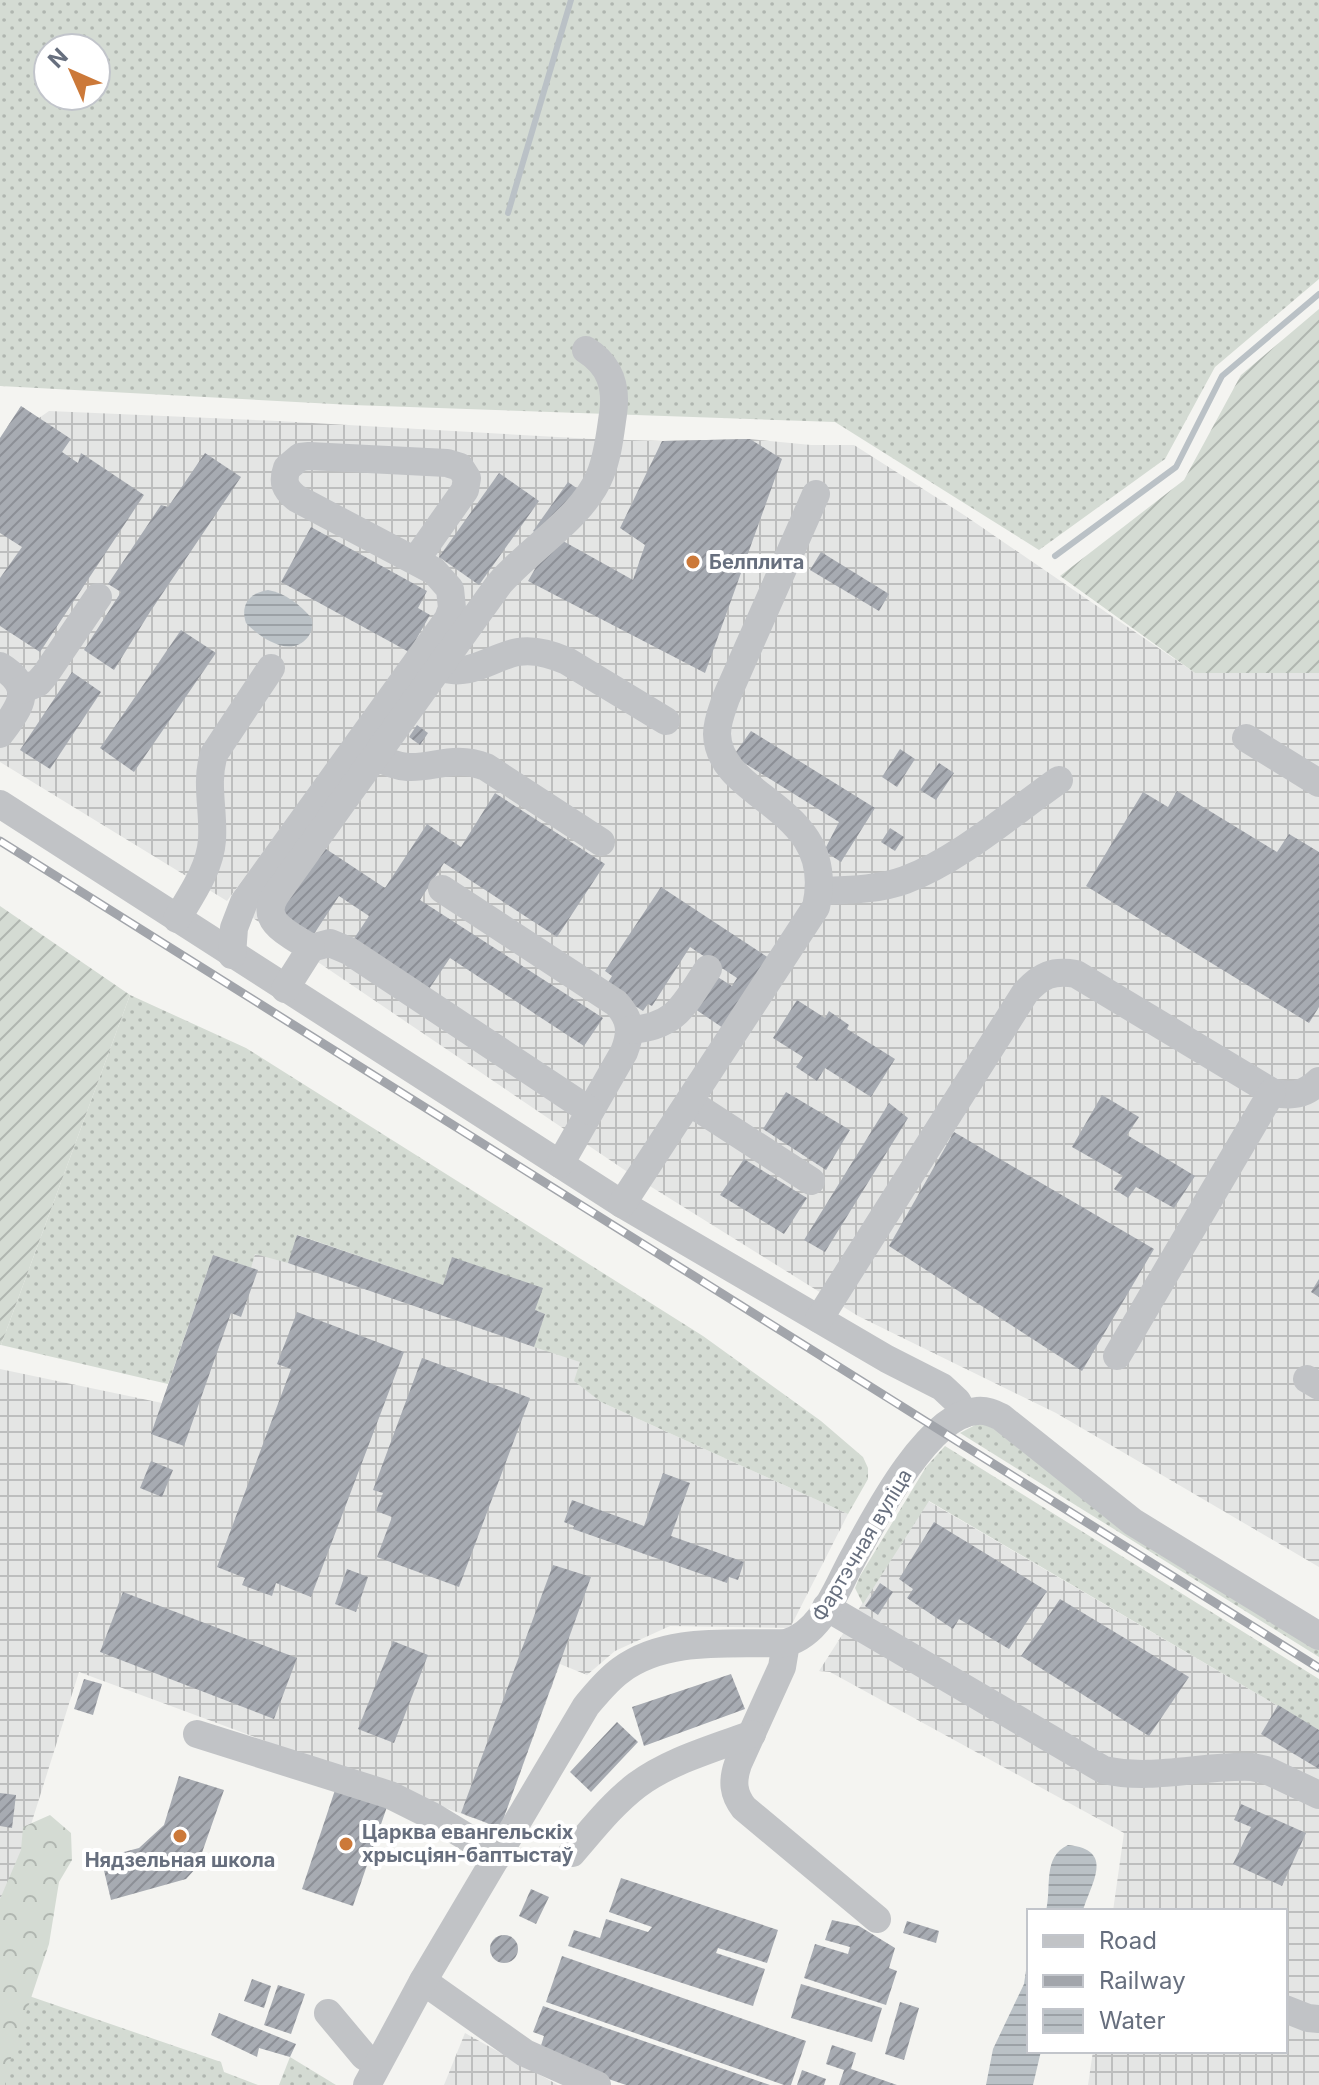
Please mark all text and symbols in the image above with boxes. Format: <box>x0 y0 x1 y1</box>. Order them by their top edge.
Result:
north arrow <box>32 32 112 112</box>
text: N <box>43 43 73 73</box>
place label: Белплита <box>709 550 804 574</box>
marker: Белплита <box>684 553 702 571</box>
street label: Фартэчная вуліца <box>807 1465 917 1625</box>
place label: Царква евангельскіх хрысціян-баптыстаў <box>362 1820 574 1867</box>
marker: Нядзельная школа <box>171 1827 189 1845</box>
marker: Царква евангельскіх хрысціян-баптыстаў <box>337 1835 355 1853</box>
place label: Нядзельная школа <box>85 1848 275 1872</box>
legend <box>1027 1909 1287 2053</box>
text: Road <box>1099 1926 1157 1955</box>
text: Railway <box>1099 1966 1186 1995</box>
text: Water <box>1099 2006 1166 2035</box>

